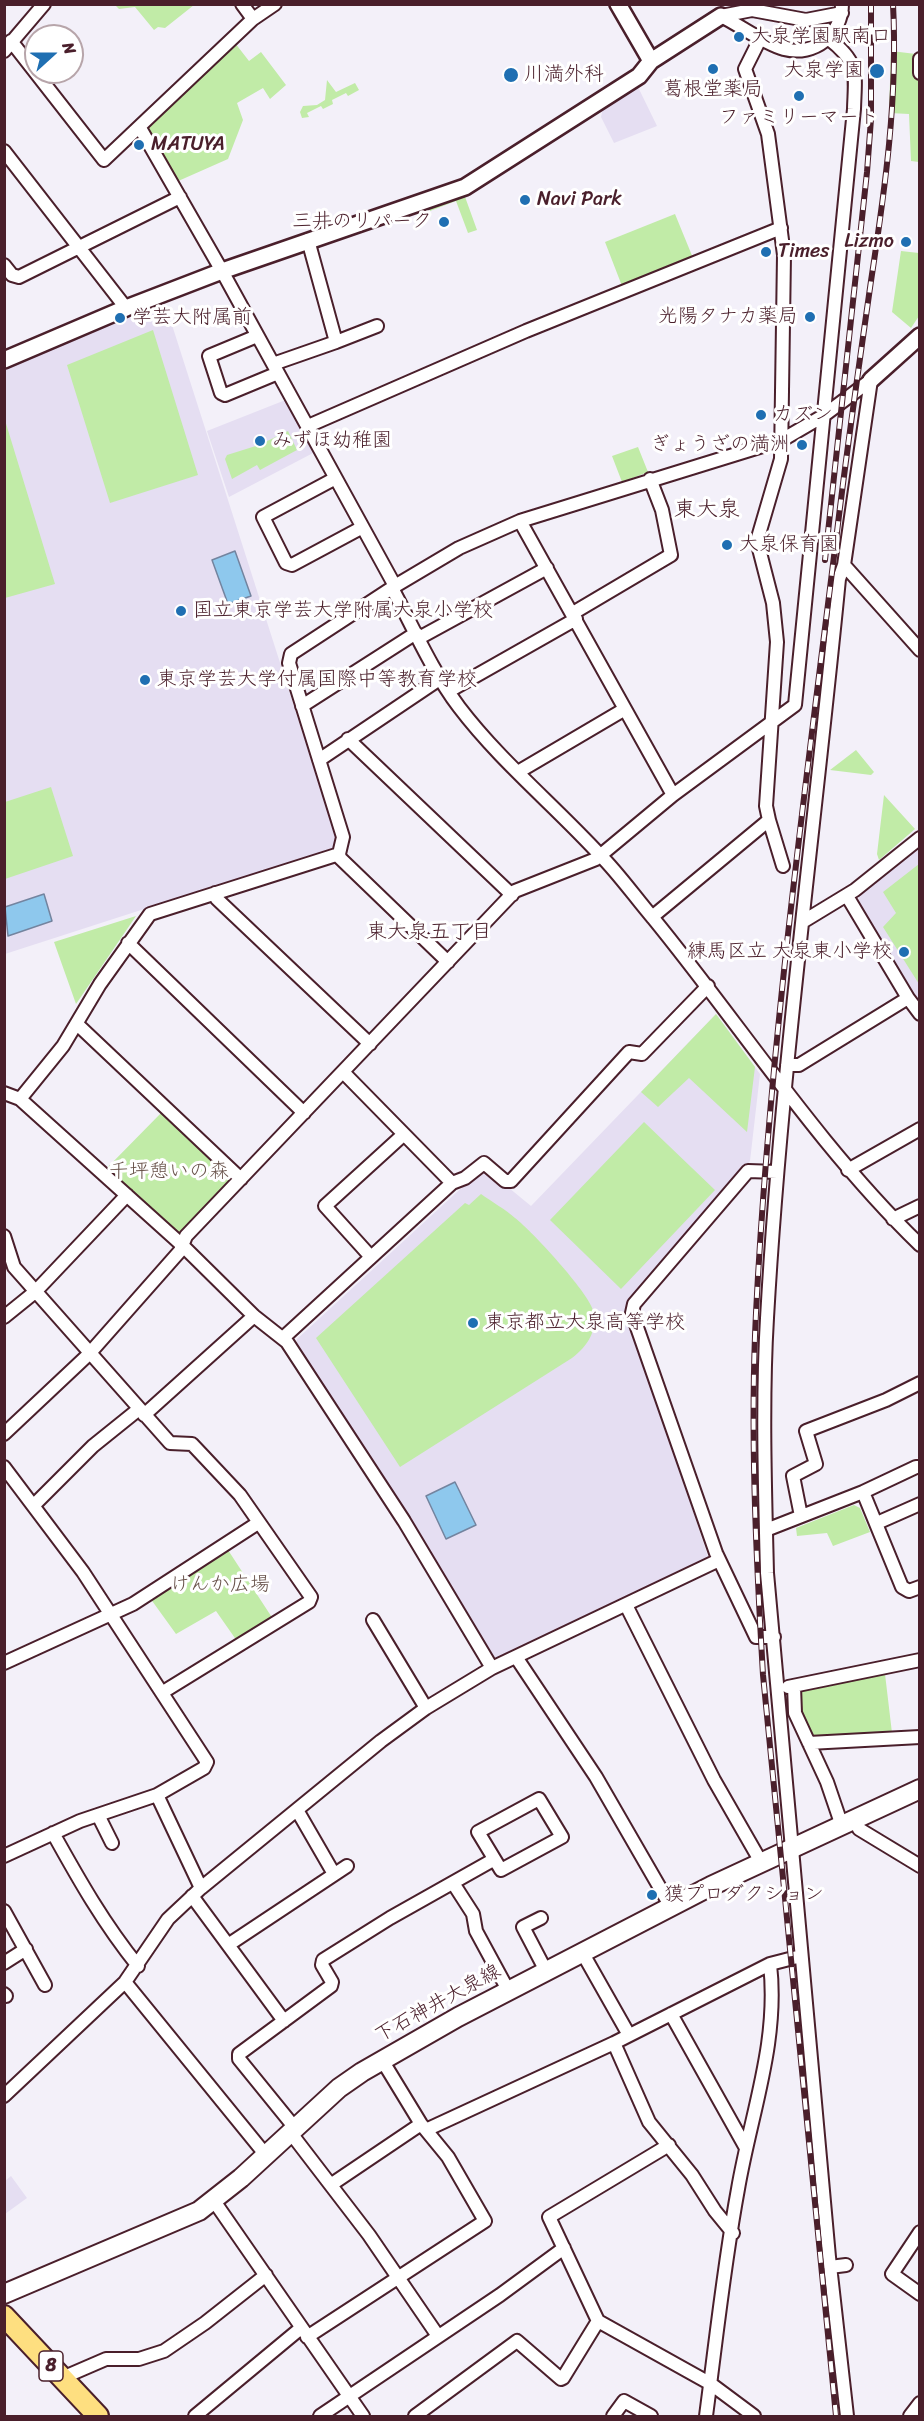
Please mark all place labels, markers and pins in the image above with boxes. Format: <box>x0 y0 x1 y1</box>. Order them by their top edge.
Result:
place label: 大泉学園駅南口 <box>751 25 891 49</box>
marker: 大泉学園駅南口 <box>732 30 746 44</box>
place label: 大泉学園 <box>784 59 864 83</box>
marker: 葛根堂薬局 <box>706 62 720 76</box>
marker: 大泉学園 <box>868 62 886 80</box>
place label: 川満外科 <box>524 63 604 87</box>
marker: 川満外科 <box>502 66 520 84</box>
place label: 葛根堂薬局 <box>663 78 763 102</box>
marker: ファミリーマート <box>792 89 806 103</box>
place label: ファミリーマート <box>719 106 879 130</box>
place label: MATUYA <box>151 133 225 157</box>
marker: MATUYA <box>132 138 146 152</box>
place label: Navi Park <box>537 188 622 212</box>
marker: Navi Park <box>518 193 532 207</box>
place label: 三井のリパーク <box>292 210 432 234</box>
marker: 三井のリパーク <box>437 215 451 229</box>
place label: Lizmo <box>844 230 894 254</box>
marker: Lizmo <box>899 235 913 249</box>
place label: Times <box>778 240 829 264</box>
marker: Times <box>759 245 773 259</box>
place label: 光陽タナカ薬局 <box>658 305 798 329</box>
place label: 学芸大附属前 <box>132 306 252 330</box>
marker: 光陽タナカ薬局 <box>803 310 817 324</box>
marker: 学芸大附属前 <box>113 311 127 325</box>
place label: カズン <box>773 403 833 427</box>
marker: カズン <box>754 408 768 422</box>
place label: みずほ幼稚園 <box>272 429 392 453</box>
place label: ぎょうざの満洲 <box>650 433 790 457</box>
marker: みずほ幼稚園 <box>253 434 267 448</box>
marker: ぎょうざの満洲 <box>795 438 809 452</box>
place label: 大泉保育園 <box>739 533 839 557</box>
marker: 大泉保育園 <box>720 538 734 552</box>
place label: 国立東京学芸大学附属大泉小学校 <box>193 599 493 623</box>
marker: 国立東京学芸大学附属大泉小学校 <box>174 604 188 618</box>
place label: 東京学芸大学付属国際中等教育学校 <box>157 668 477 692</box>
marker: 東京学芸大学付属国際中等教育学校 <box>138 673 152 687</box>
place label: 練馬区立 大泉東小学校 <box>687 940 892 964</box>
marker: 練馬区立 大泉東小学校 <box>897 945 911 959</box>
place label: 東京都立大泉高等学校 <box>485 1311 685 1335</box>
marker: 東京都立大泉高等学校 <box>466 1316 480 1330</box>
place label: 獏プロダクション <box>664 1883 824 1907</box>
marker: 獏プロダクション <box>645 1888 659 1902</box>

